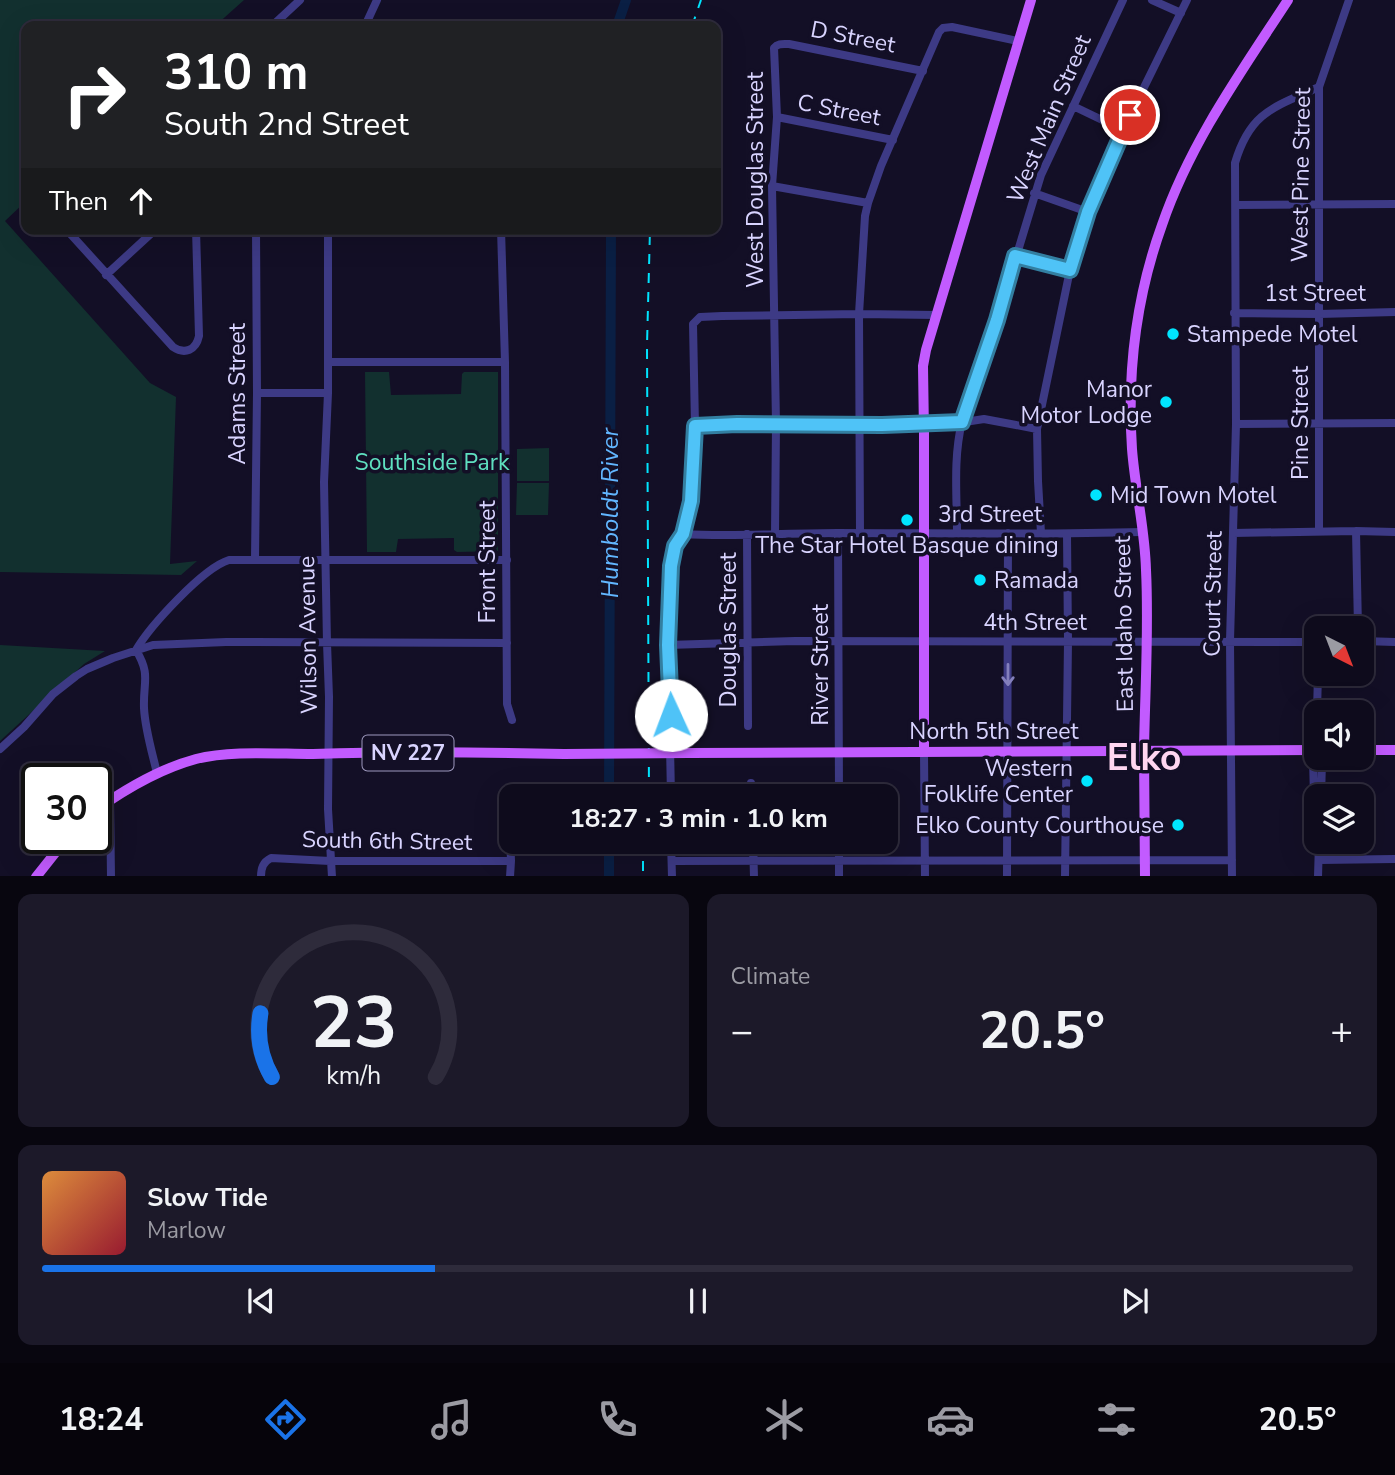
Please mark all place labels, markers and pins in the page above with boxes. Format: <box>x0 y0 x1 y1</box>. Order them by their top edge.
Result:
pin <box>1100 85 1160 145</box>
place label: Stampede Motel <box>1187 319 1358 350</box>
marker: Stampede Motel <box>1165 326 1181 342</box>
place label: Manor Motor Lodge <box>1021 374 1153 431</box>
marker: Manor Motor Lodge <box>1158 394 1174 410</box>
place label: Mid Town Motel <box>1110 480 1277 511</box>
marker: Mid Town Motel <box>1088 487 1104 503</box>
marker: The Star Hotel Basque dining <box>899 512 915 528</box>
place label: The Star Hotel Basque dining <box>755 530 1059 561</box>
place label: Ramada <box>994 565 1079 596</box>
marker: Ramada <box>972 572 988 588</box>
place label: Western Folklife Center <box>924 753 1074 810</box>
marker: Western Folklife Center <box>1079 773 1095 789</box>
place label: Elko County Courthouse <box>915 810 1164 841</box>
marker: Elko County Courthouse <box>1170 817 1186 833</box>

